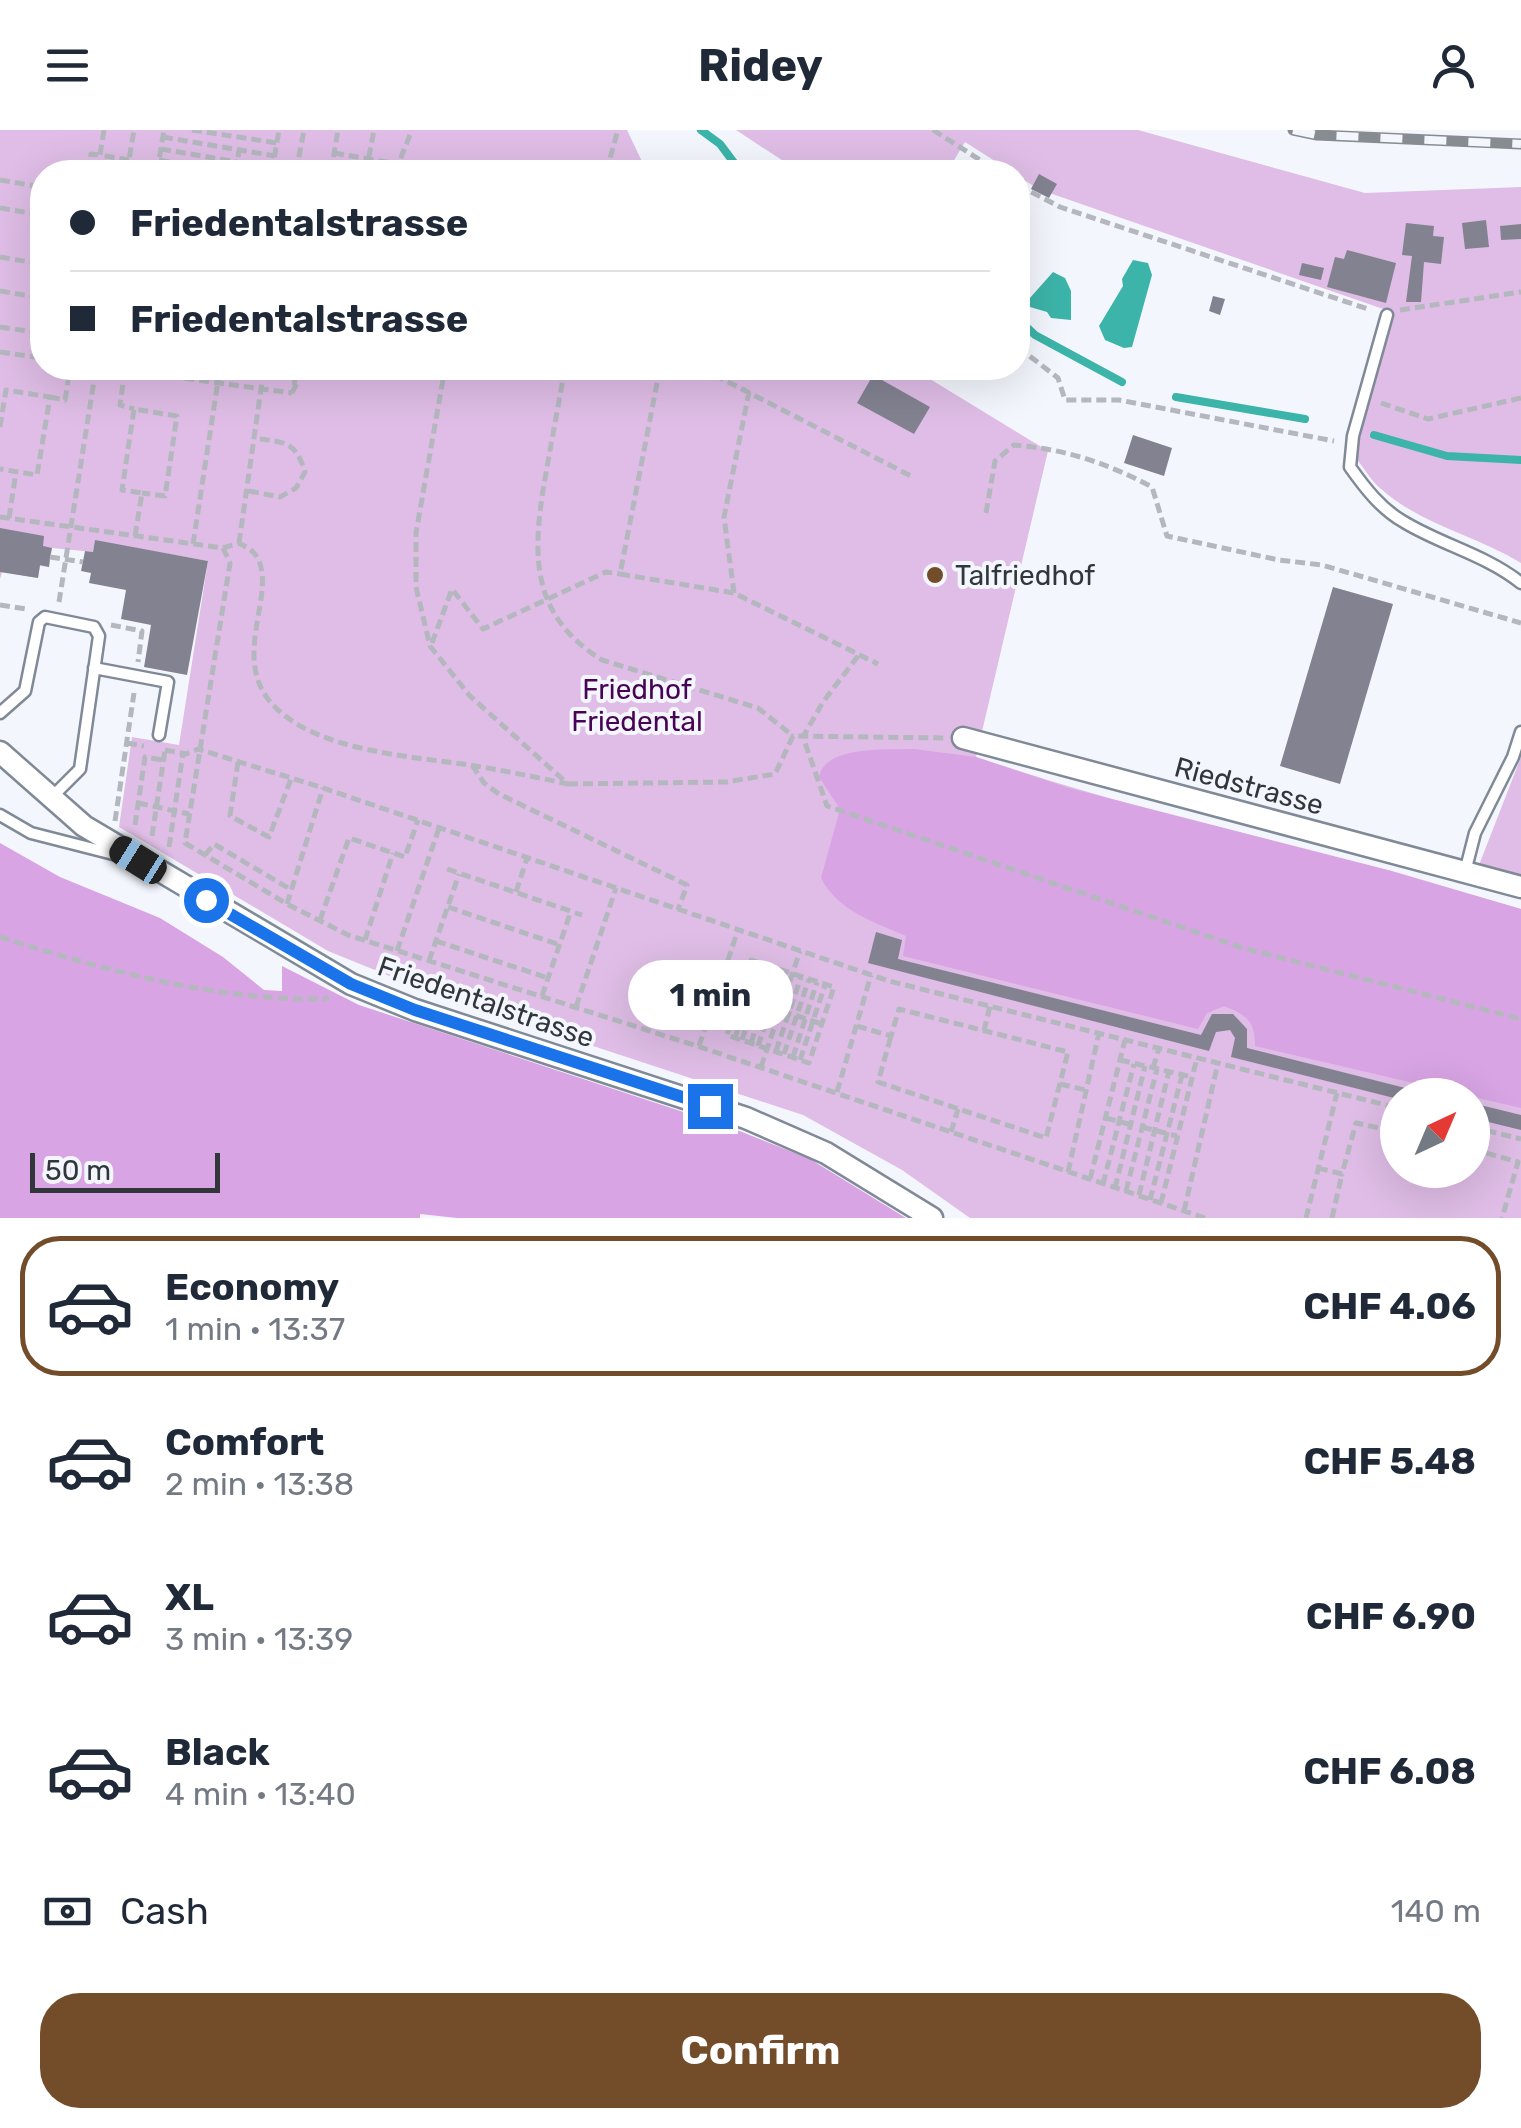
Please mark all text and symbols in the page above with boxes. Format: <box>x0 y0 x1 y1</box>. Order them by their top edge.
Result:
icon: menu <box>40 38 95 93</box>
icon: person <box>1426 38 1481 93</box>
text: Ridey <box>698 39 823 92</box>
text: Friedentalstrasse <box>130 200 468 246</box>
text: Friedentalstrasse <box>130 296 468 342</box>
place label: Talfriedhof <box>955 559 1095 592</box>
marker: Talfriedhof <box>924 564 946 586</box>
park label: Friedhof Friedental <box>571 673 703 738</box>
street label: Riedstrasse <box>1171 750 1327 822</box>
car <box>105 831 171 889</box>
route start <box>184 878 229 923</box>
street label: Friedentalstrasse <box>373 949 599 1055</box>
callout: 1 min <box>628 961 792 1031</box>
text: 1 min <box>670 976 751 1014</box>
north arrow <box>1380 1078 1490 1188</box>
map controls <box>1380 1078 1490 1188</box>
route end <box>688 1084 733 1129</box>
scale bar <box>30 1148 220 1192</box>
text: 50 m <box>45 1154 111 1187</box>
icon: car <box>45 1261 135 1351</box>
text: Economy <box>165 1264 339 1310</box>
text: CHF 4.06 <box>1303 1283 1476 1329</box>
text: 1 min · 13:37 <box>165 1310 345 1348</box>
icon: car <box>45 1416 135 1506</box>
text: Comfort <box>165 1419 324 1465</box>
text: CHF 5.48 <box>1303 1438 1476 1484</box>
text: 2 min · 13:38 <box>165 1465 354 1503</box>
icon: car <box>45 1571 135 1661</box>
text: XL <box>165 1574 214 1620</box>
text: CHF 6.90 <box>1306 1593 1476 1639</box>
text: 3 min · 13:39 <box>165 1620 353 1658</box>
icon: car <box>45 1726 135 1816</box>
text: Black <box>165 1729 270 1775</box>
text: CHF 6.08 <box>1303 1748 1476 1794</box>
text: 4 min · 13:40 <box>165 1775 356 1813</box>
icon: cash <box>40 1884 95 1939</box>
text: Cash <box>120 1888 209 1934</box>
text: 140 m <box>1391 1892 1481 1930</box>
button: Confirm <box>40 1993 1481 2108</box>

